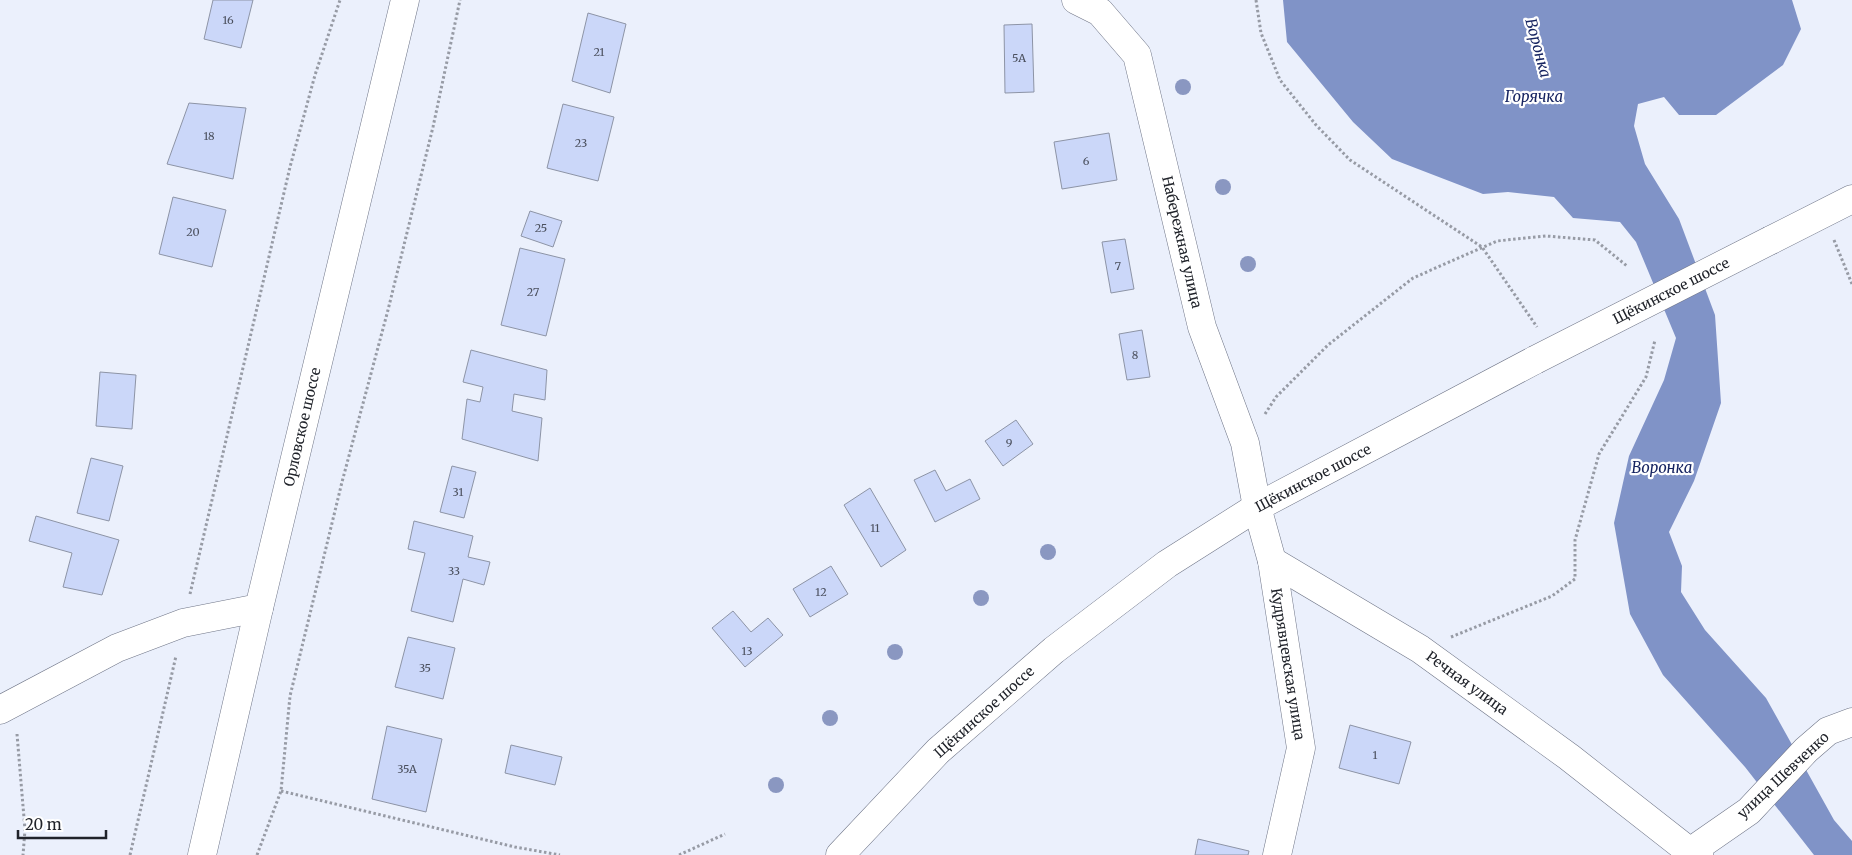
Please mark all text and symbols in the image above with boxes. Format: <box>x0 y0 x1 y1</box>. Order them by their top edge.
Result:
house number: 16 <box>222 13 234 27</box>
water label: Воронка <box>1521 16 1556 80</box>
house number: 21 <box>593 45 605 59</box>
house number: 5А <box>1012 51 1026 65</box>
water label: Горячка <box>1505 87 1563 106</box>
house number: 18 <box>203 129 215 143</box>
house number: 23 <box>575 136 587 150</box>
house number: 6 <box>1083 154 1090 168</box>
street label: Набережная улица <box>1158 174 1206 310</box>
house number: 25 <box>535 221 547 235</box>
house number: 20 <box>186 225 200 239</box>
street label: Щёкинское шоссе <box>1610 254 1732 328</box>
house number: 7 <box>1115 259 1121 273</box>
house number: 27 <box>527 285 539 299</box>
house number: 8 <box>1132 348 1139 362</box>
street label: Орловское шоссе <box>280 366 324 488</box>
house number: 9 <box>1006 436 1013 450</box>
street label: Щёкинское шоссе <box>1252 440 1374 516</box>
water label: Воронка <box>1632 458 1692 477</box>
house number: 31 <box>453 485 463 499</box>
house number: 11 <box>870 521 880 535</box>
house number: 33 <box>448 564 460 578</box>
house number: 12 <box>815 585 827 599</box>
street label: Кудрявцевская улица <box>1267 587 1309 742</box>
house number: 13 <box>742 644 752 658</box>
street label: Речная улица <box>1423 647 1512 719</box>
house number: 35 <box>419 661 431 675</box>
street label: Щёкинское шоссе <box>930 662 1038 762</box>
street label: улица Шевченко <box>1733 728 1833 822</box>
house number: 1 <box>1373 748 1378 762</box>
house number: 35А <box>397 762 417 776</box>
scale bar <box>18 808 105 840</box>
text: 20 m <box>25 815 62 834</box>

